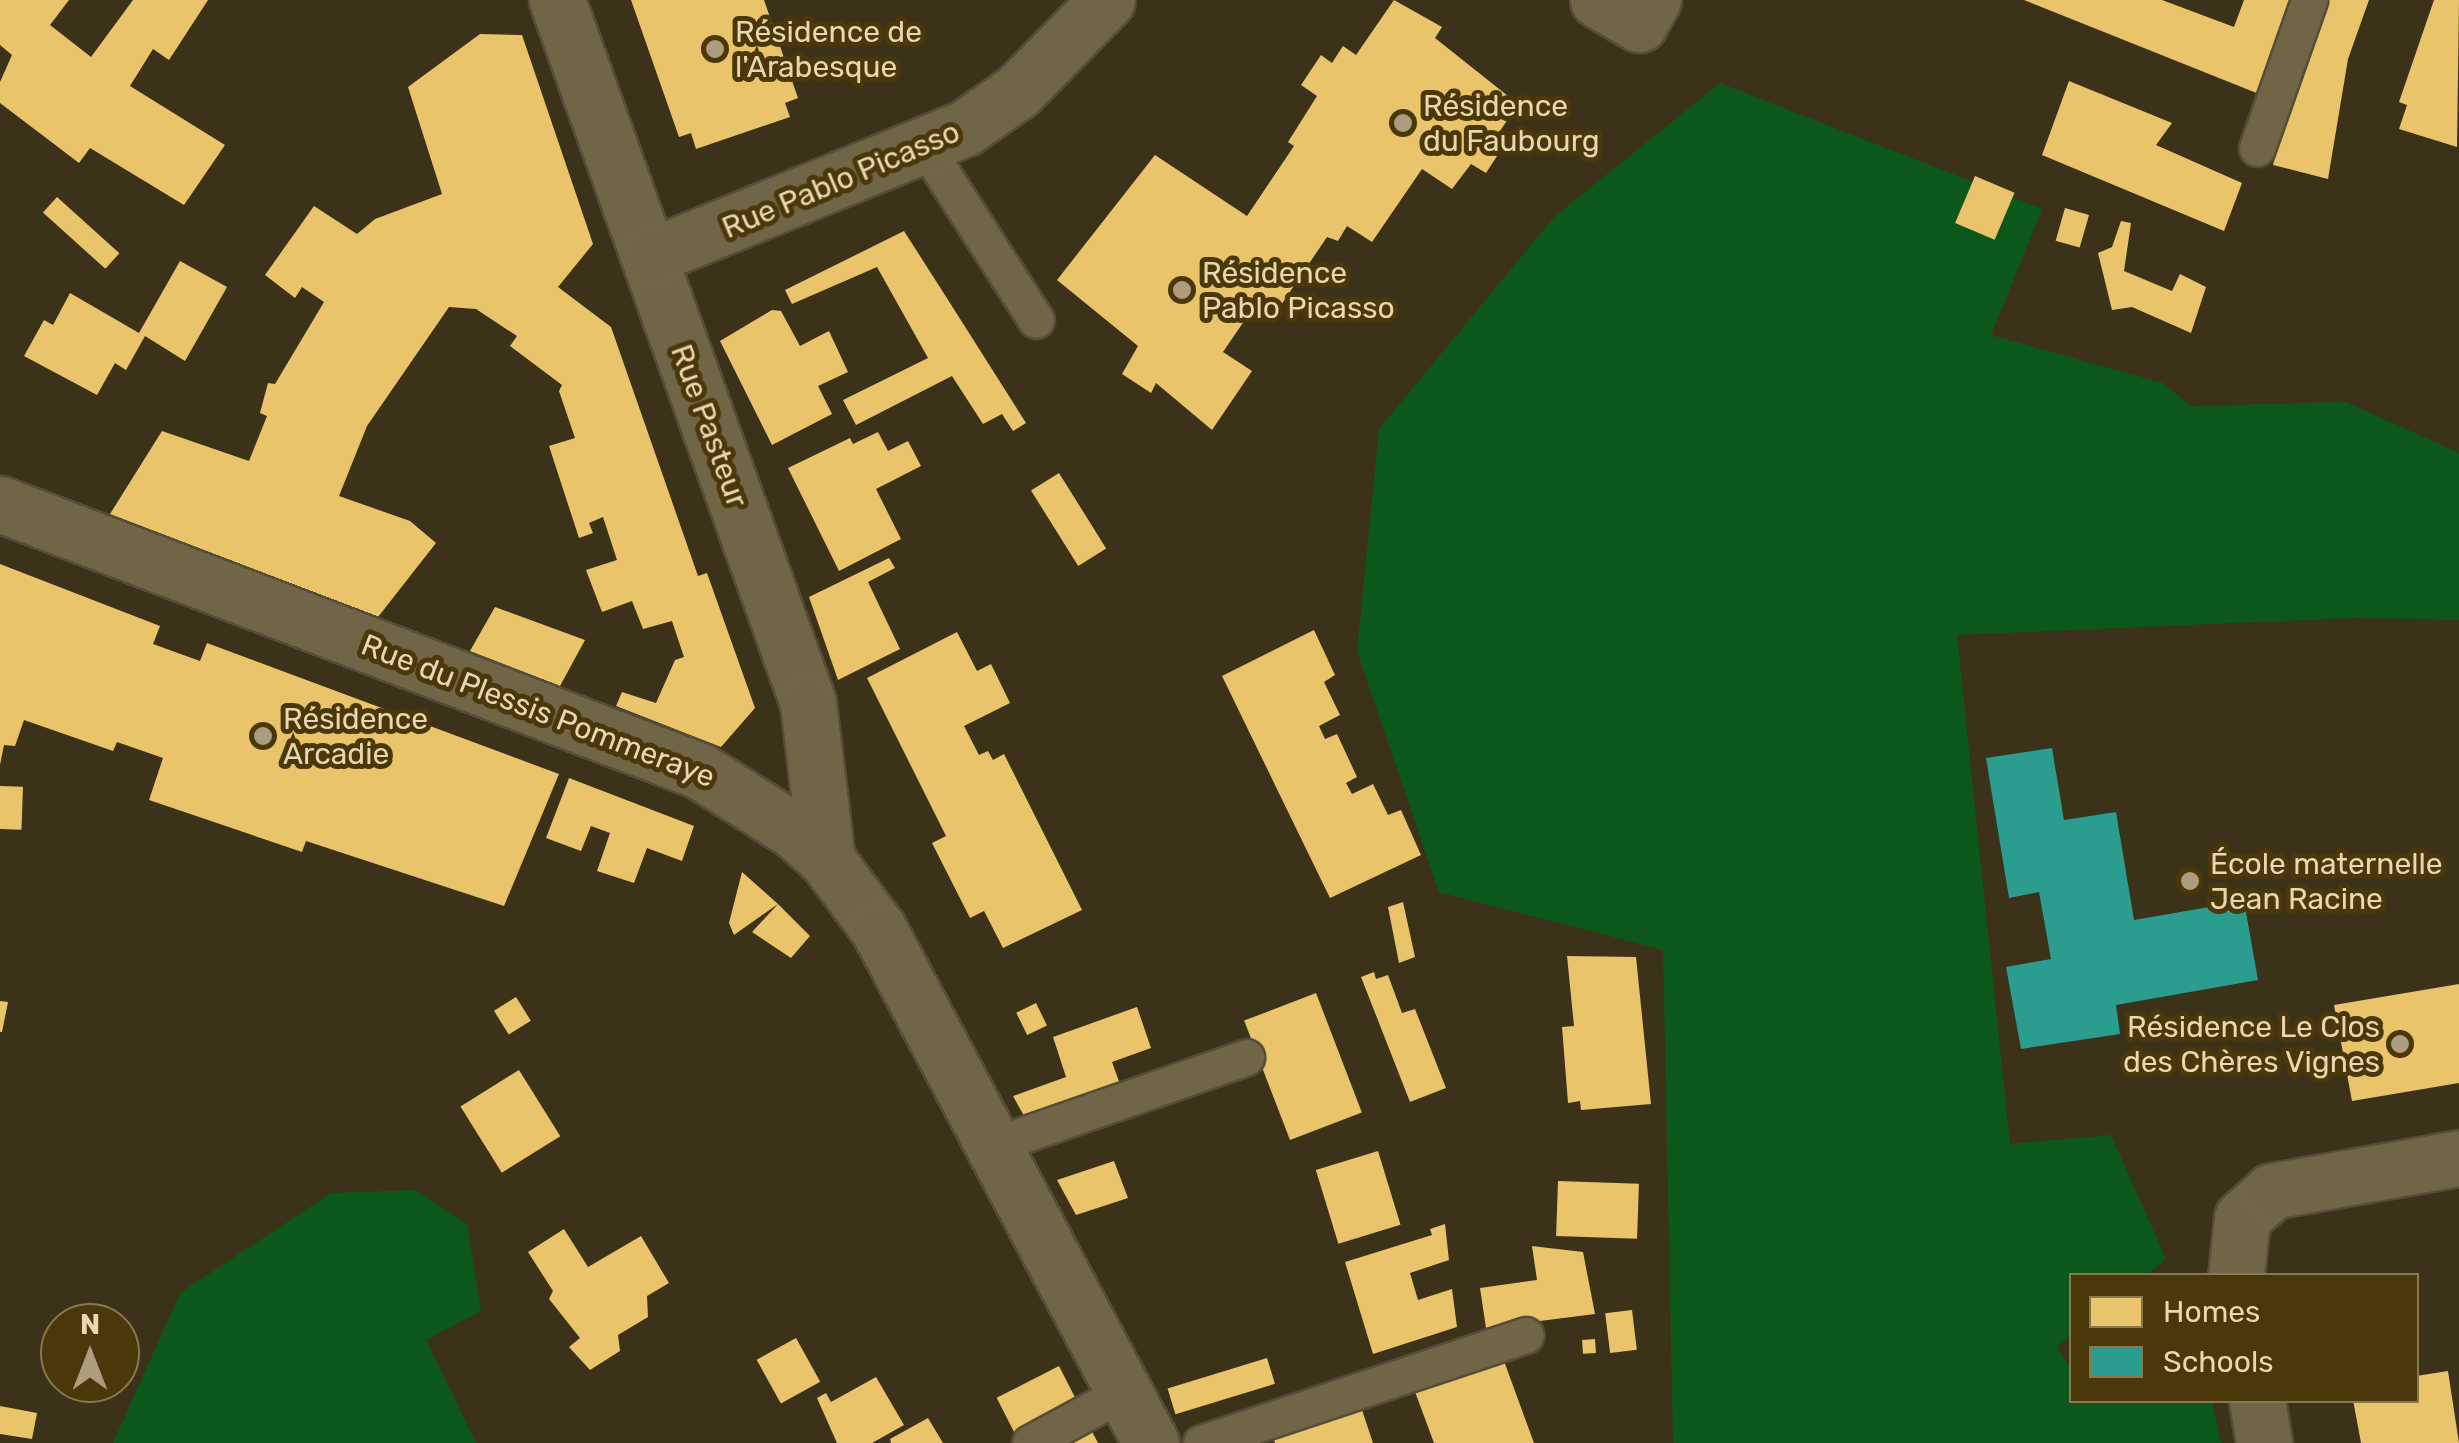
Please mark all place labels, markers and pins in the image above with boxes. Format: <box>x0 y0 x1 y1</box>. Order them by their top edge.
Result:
place label: Résidence de l'Arabesque <box>735 14 922 84</box>
marker: Résidence de l'Arabesque <box>704 38 726 60</box>
place label: Résidence du Faubourg <box>1423 88 1600 158</box>
marker: Résidence du Faubourg <box>1392 112 1414 134</box>
place label: Résidence Pablo Picasso <box>1202 255 1395 326</box>
marker: Résidence Pablo Picasso <box>1171 279 1193 301</box>
place label: Résidence Arcadie <box>283 701 428 772</box>
marker: Résidence Arcadie <box>252 725 274 747</box>
place label: École maternelle Jean Racine <box>2210 846 2443 916</box>
marker: École maternelle Jean Racine <box>2179 870 2201 892</box>
place label: Résidence Le Clos des Chères Vignes <box>2122 1009 2380 1080</box>
marker: Résidence Le Clos des Chères Vignes <box>2389 1033 2411 1055</box>

